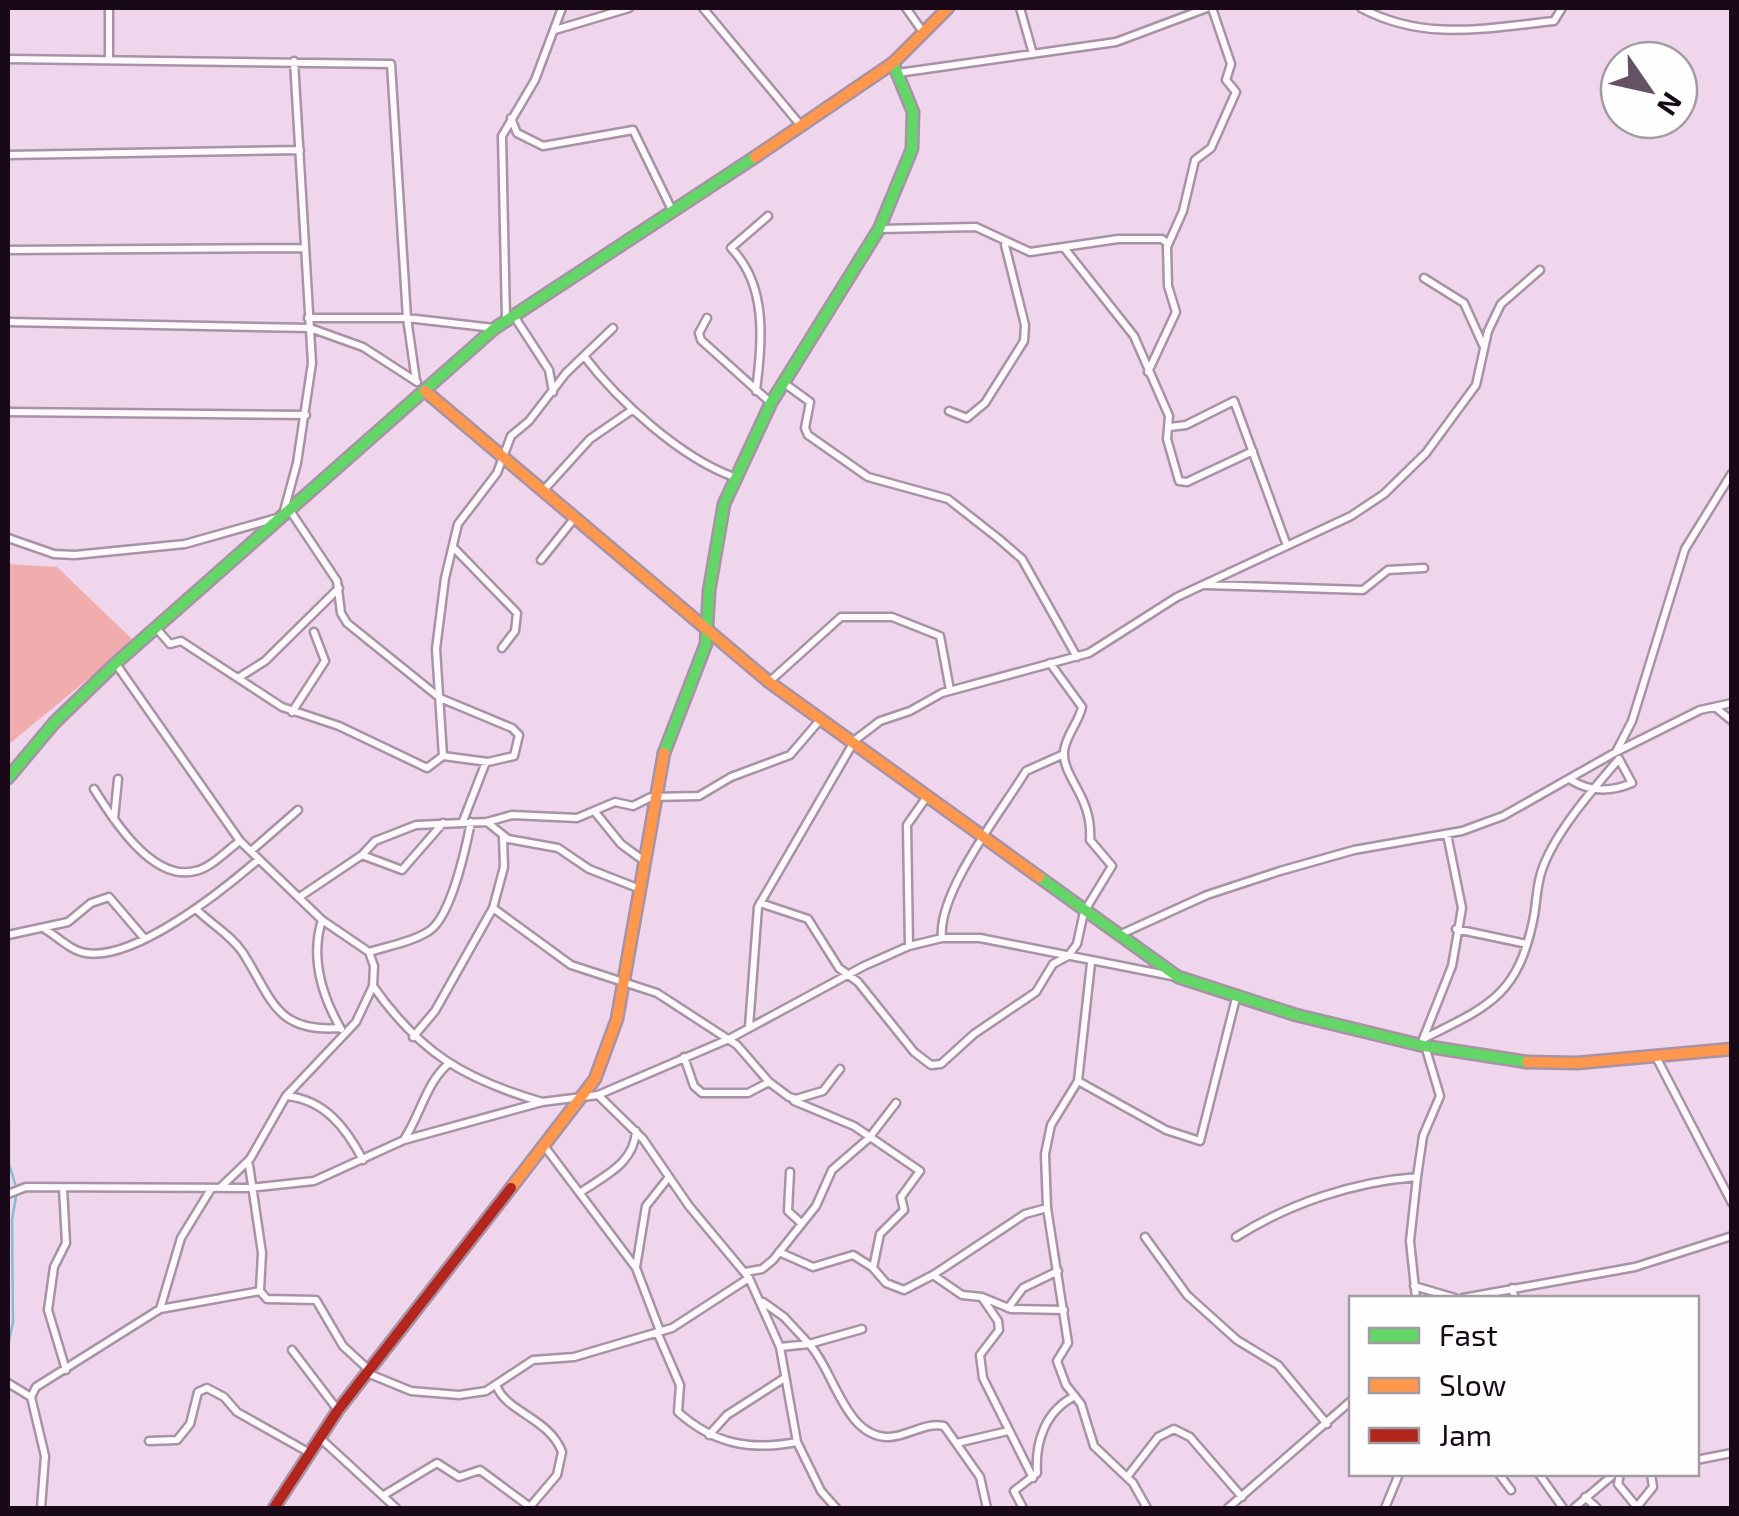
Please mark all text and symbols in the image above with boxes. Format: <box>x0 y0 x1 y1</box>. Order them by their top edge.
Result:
north arrow <box>1599 40 1699 140</box>
text: N <box>1651 87 1690 122</box>
legend <box>1349 1296 1699 1476</box>
text: Fast <box>1439 1316 1498 1352</box>
text: Slow <box>1439 1366 1506 1402</box>
text: Jam <box>1439 1416 1492 1452</box>

